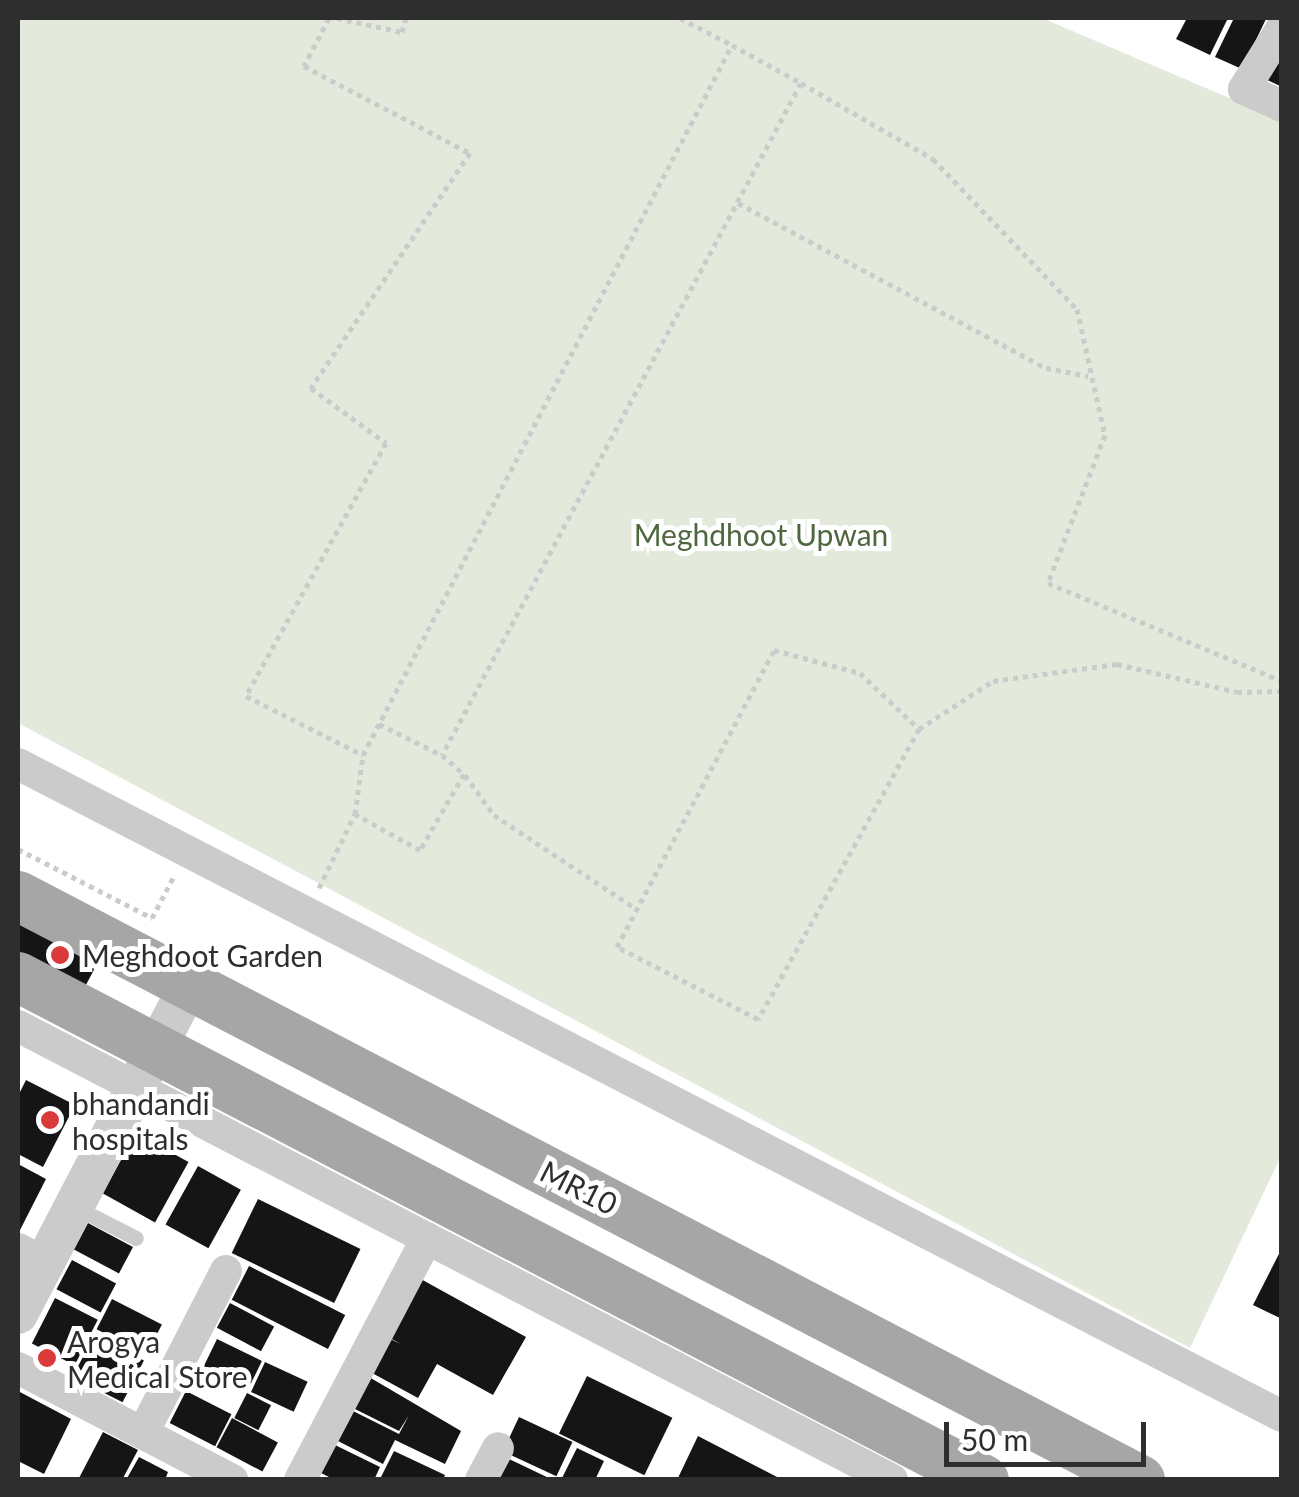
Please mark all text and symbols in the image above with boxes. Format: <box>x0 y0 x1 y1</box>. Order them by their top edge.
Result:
park label: Meghdhoot Upwan <box>634 516 888 552</box>
place label: Meghdoot Garden <box>82 937 323 973</box>
marker: Meghdoot Garden <box>47 942 73 968</box>
place label: bhandandi hospitals <box>72 1085 210 1156</box>
marker: bhandandi hospitals <box>37 1107 63 1133</box>
street label: MR10 <box>535 1152 623 1222</box>
place label: Arogya Medical Store <box>67 1323 248 1394</box>
marker: Arogya Medical Store <box>36 1347 58 1369</box>
scale bar <box>949 1402 1152 1464</box>
text: 50 m <box>961 1421 1028 1457</box>

